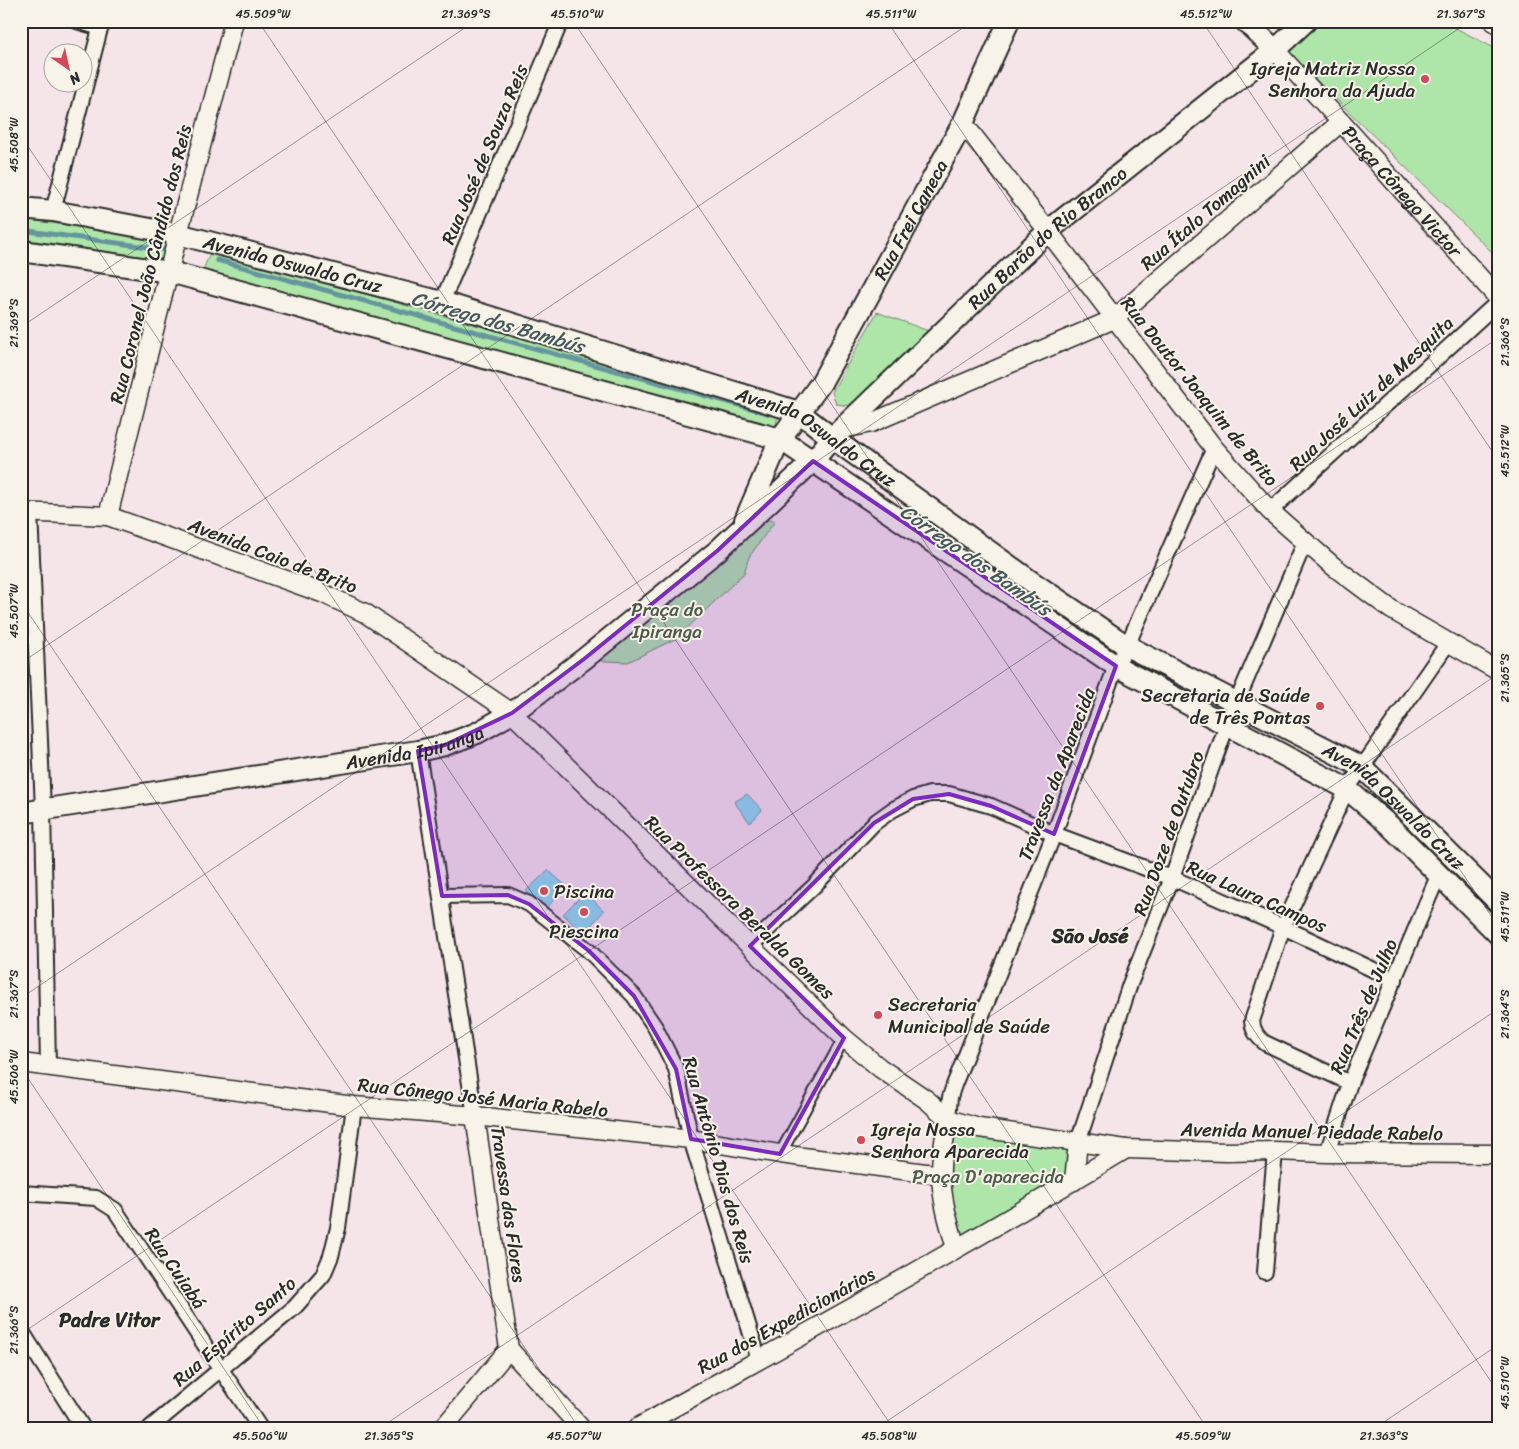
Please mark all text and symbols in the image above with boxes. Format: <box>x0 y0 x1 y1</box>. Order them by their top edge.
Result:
text: 45.509°W <box>235 3 291 25</box>
text: 21.369°S <box>441 3 491 25</box>
text: 45.510°W <box>551 3 604 25</box>
text: 45.511°W <box>866 3 917 25</box>
text: 45.512°W <box>1180 3 1233 25</box>
text: 21.367°S <box>1437 3 1486 25</box>
north arrow <box>42 42 92 92</box>
place label: Igreja Matriz Nossa Senhora da Ajuda <box>1249 52 1415 107</box>
street label: Rua José de Souza Reis <box>432 59 538 250</box>
text: N <box>64 65 87 92</box>
marker: Igreja Matriz Nossa Senhora da Ajuda <box>1419 73 1431 85</box>
text: 45.508°W <box>3 117 25 173</box>
street label: Praça Cônego Victor <box>1334 117 1471 266</box>
street label: Rua Coronel João Cândido dos Reis <box>100 121 201 407</box>
street label: Rua Ítalo Tomagnini <box>1132 145 1279 279</box>
street label: Rua Frei Caneca <box>864 153 957 286</box>
street label: Rua Barão do Rio Branco <box>960 158 1135 317</box>
street label: Avenida Oswaldo Cruz <box>199 225 387 303</box>
water label: Córrego dos Bambús <box>407 281 591 365</box>
street label: Rua Doutor Joaquim de Brito <box>1112 289 1287 494</box>
text: 21.369°S <box>3 298 25 348</box>
street label: Rua José Luiz de Mesquita <box>1281 307 1462 479</box>
text: 21.366°S <box>1494 317 1516 366</box>
street label: Avenida Oswaldo Cruz <box>731 377 904 497</box>
text: 45.512°W <box>1494 424 1516 477</box>
water label: Córrego dos Bambús <box>893 495 1061 628</box>
street label: Avenida Caio de Brito <box>182 508 362 603</box>
text: 45.507°W <box>3 583 25 638</box>
park label: Praça do Ipiranga <box>631 593 703 648</box>
text: 21.365°S <box>1494 653 1516 703</box>
place label: Secretaria de Saúde de Três Pontas <box>1141 679 1310 734</box>
street label: Travessa da Aparecida <box>1008 682 1105 866</box>
marker: Secretaria de Saúde de Três Pontas <box>1314 700 1326 712</box>
street label: Avenida Ipiranga <box>342 716 491 779</box>
street label: Avenida Oswaldo Cruz <box>1315 733 1474 879</box>
street label: Rua Doze de Outubro <box>1123 746 1214 920</box>
street label: Rua Professora Beralda Gomes <box>637 807 843 1008</box>
street label: Rua Laura Campos <box>1181 851 1333 942</box>
place label: Piscina <box>554 875 615 908</box>
marker: Piscina <box>538 885 550 897</box>
text: 45.511°W <box>1494 891 1516 942</box>
marker: Piescina <box>578 906 590 918</box>
place label: Piescina <box>549 915 619 948</box>
district label: São José <box>1051 919 1129 954</box>
street label: Rua Três de Julho <box>1320 933 1407 1079</box>
text: 21.367°S <box>3 969 25 1018</box>
place label: Secretaria Municipal de Saúde <box>888 988 1050 1043</box>
text: 21.364°S <box>1494 989 1516 1039</box>
marker: Secretaria Municipal de Saúde <box>872 1009 884 1021</box>
text: 45.506°W <box>3 1049 25 1104</box>
street label: Rua Antônio Dias dos Reis <box>673 1053 764 1268</box>
street label: Rua Cônego José Maria Rabelo <box>356 1068 610 1127</box>
place label: Igreja Nossa Senhora Aparecida <box>870 1113 1029 1168</box>
street label: Avenida Manuel Piedade Rabelo <box>1180 1113 1444 1150</box>
street label: Travessa das Flores <box>481 1123 536 1285</box>
marker: Igreja Nossa Senhora Aparecida <box>855 1134 867 1146</box>
park label: Praça D'aparecida <box>912 1160 1065 1193</box>
street label: Rua Cuiabá <box>136 1221 216 1316</box>
street label: Rua dos Expedicionários <box>691 1258 881 1383</box>
street label: Rua Espírito Santo <box>165 1268 304 1395</box>
district label: Padre Vitor <box>59 1303 161 1338</box>
text: 21.366°S <box>3 1305 25 1354</box>
text: 45.510°W <box>1494 1356 1516 1409</box>
text: 45.506°W <box>233 1425 288 1447</box>
text: 21.365°S <box>364 1425 414 1447</box>
text: 45.507°W <box>547 1425 602 1447</box>
text: 45.508°W <box>862 1425 917 1447</box>
text: 45.509°W <box>1175 1425 1231 1447</box>
text: 21.363°S <box>1360 1425 1409 1447</box>

